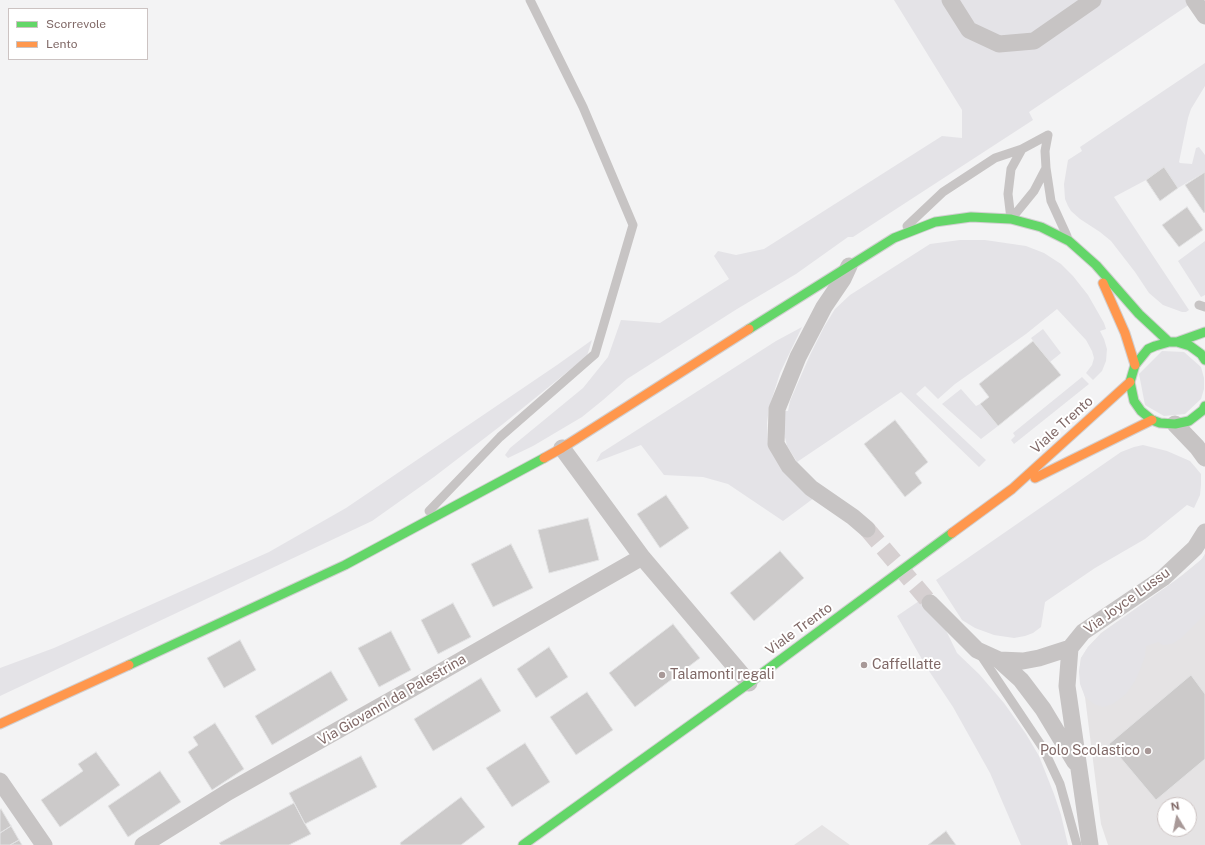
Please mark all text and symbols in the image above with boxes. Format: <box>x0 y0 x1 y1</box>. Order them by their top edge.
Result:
legend <box>8 8 148 60</box>
text: Scorrevole <box>46 17 106 31</box>
text: Lento <box>46 37 77 51</box>
street label: Viale Trento <box>1027 393 1097 457</box>
street label: Via Joyce Lussu <box>1081 564 1173 638</box>
street label: Viale Trento <box>763 599 835 659</box>
street label: Via Giovanni da Palestrina <box>315 651 469 749</box>
place label: Caffellatte <box>872 657 941 673</box>
marker: Caffellatte <box>859 660 869 670</box>
place label: Talamonti regali <box>670 667 774 683</box>
marker: Talamonti regali <box>657 670 667 680</box>
place label: Polo Scolastico <box>1040 743 1140 759</box>
marker: Polo Scolastico <box>1143 746 1153 756</box>
north arrow <box>1157 797 1197 837</box>
text: N <box>1170 800 1180 813</box>

